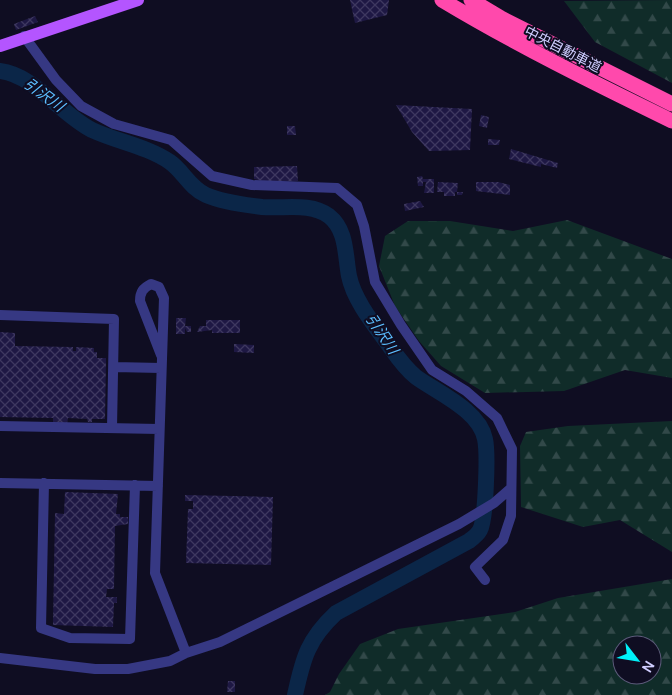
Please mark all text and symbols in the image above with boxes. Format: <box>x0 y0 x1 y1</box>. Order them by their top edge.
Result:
street label: 中央自動車道 <box>521 21 605 76</box>
water label: 引沢川 <box>20 73 70 117</box>
water label: 引沢川 <box>361 309 405 360</box>
north arrow <box>612 635 662 685</box>
text: N <box>638 658 659 676</box>

